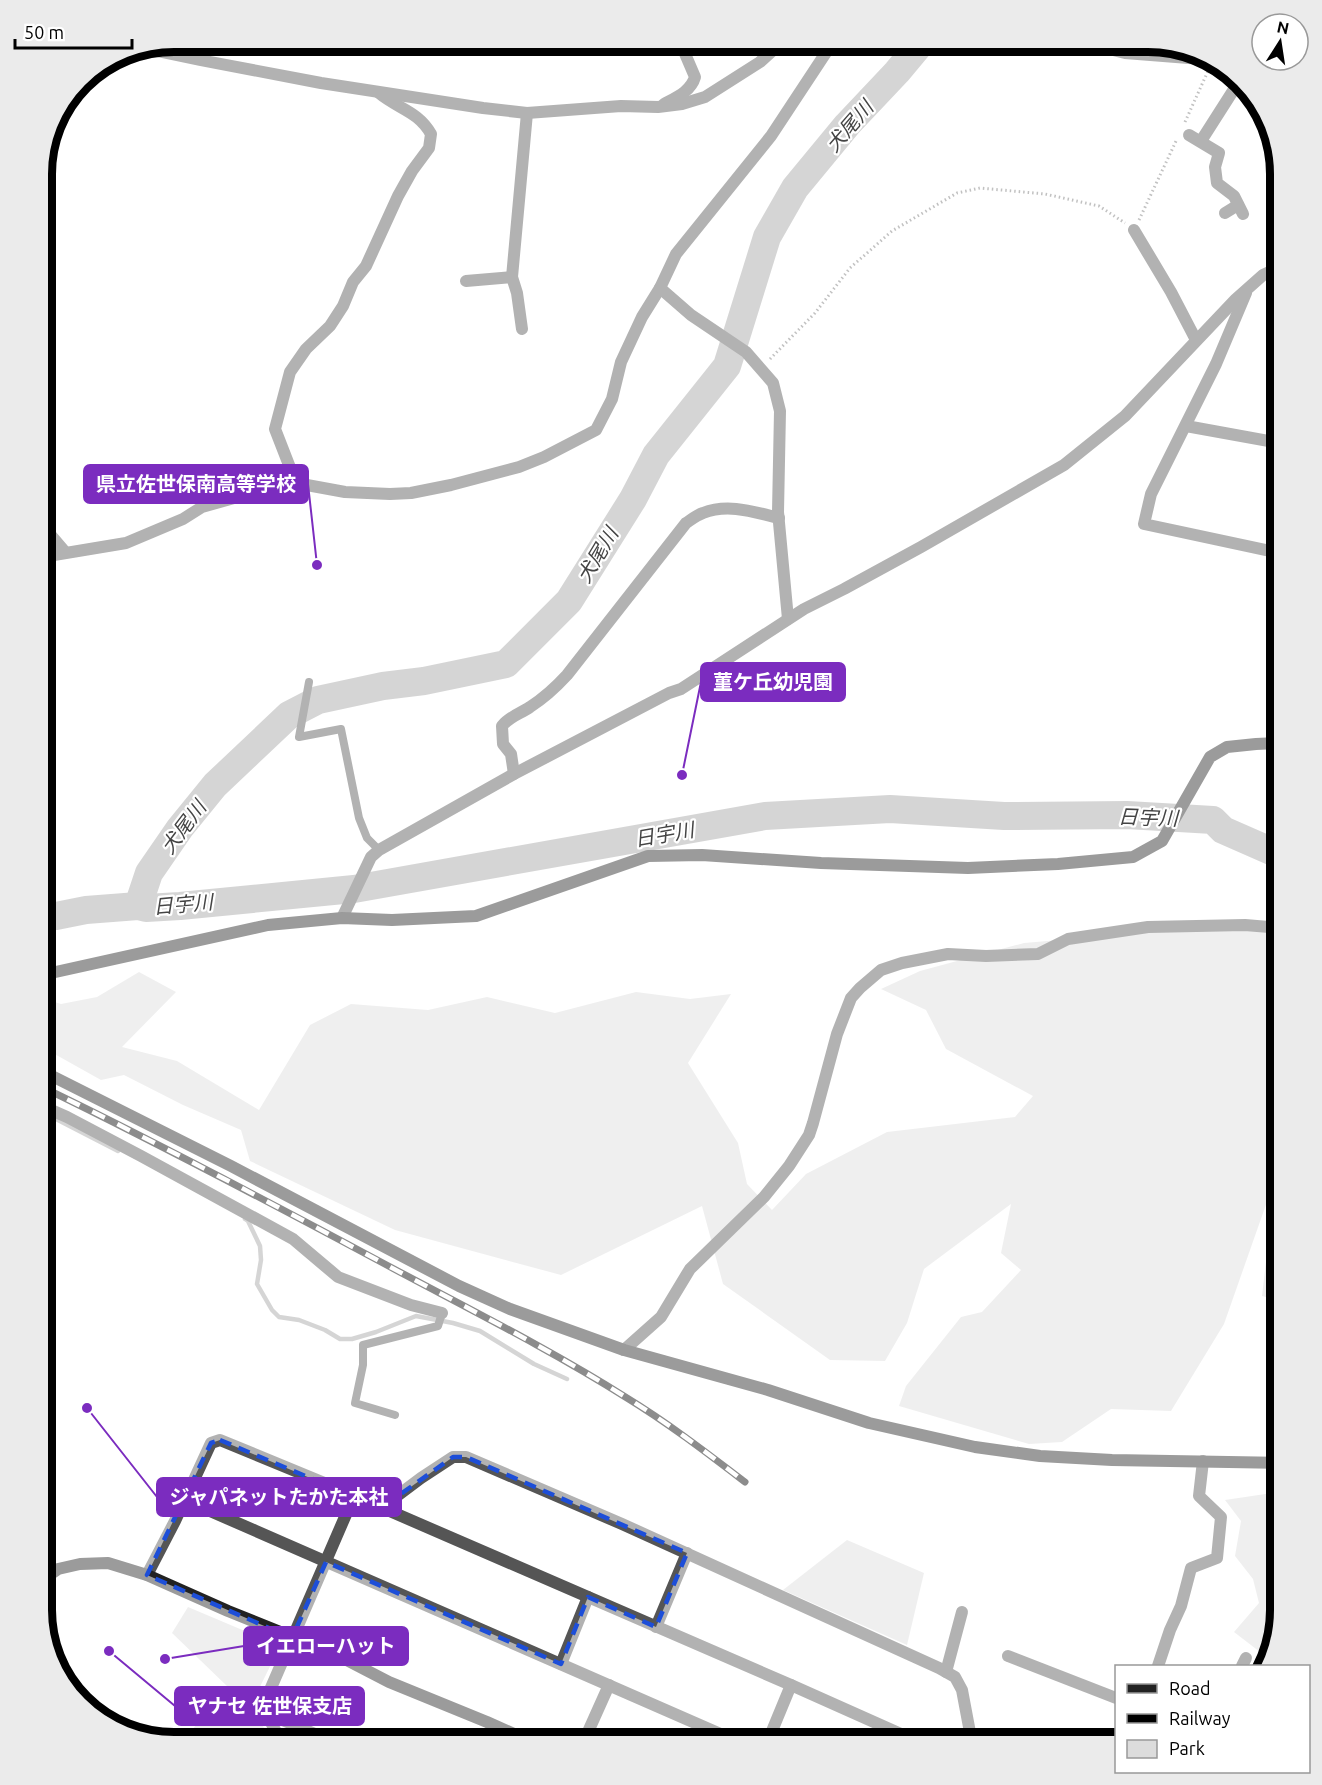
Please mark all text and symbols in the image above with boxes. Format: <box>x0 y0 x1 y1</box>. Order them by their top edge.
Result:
scale bar <box>15 12 132 50</box>
north arrow <box>1250 12 1310 72</box>
text: N <box>1275 17 1291 37</box>
text: 50 m <box>24 22 64 42</box>
water label: 犬尾川 <box>821 94 879 156</box>
callout: 県立佐世保南高等学校 <box>84 465 308 503</box>
text: 県立佐世保南高等学校 <box>96 472 296 495</box>
water label: 犬尾川 <box>572 522 623 587</box>
callout: 菫ケ丘幼児園 <box>701 663 845 701</box>
text: 菫ケ丘幼児園 <box>713 670 833 693</box>
water label: 犬尾川 <box>156 795 211 858</box>
water label: 日宇川 <box>1118 804 1180 830</box>
water label: 日宇川 <box>632 817 698 851</box>
water label: 日宇川 <box>152 890 216 918</box>
callout: ジャパネットたかた本社 <box>157 1478 401 1516</box>
text: ジャパネットたかた本社 <box>170 1485 389 1508</box>
callout: イエローハット <box>244 1627 408 1665</box>
text: イエローハット <box>256 1634 396 1657</box>
legend <box>1115 1665 1310 1773</box>
text: Road <box>1169 1678 1211 1698</box>
callout: ヤナセ 佐世保支店 <box>175 1687 364 1725</box>
text: ヤナセ 佐世保支店 <box>188 1694 352 1717</box>
text: Railway <box>1169 1708 1231 1728</box>
text: Park <box>1169 1738 1205 1758</box>

